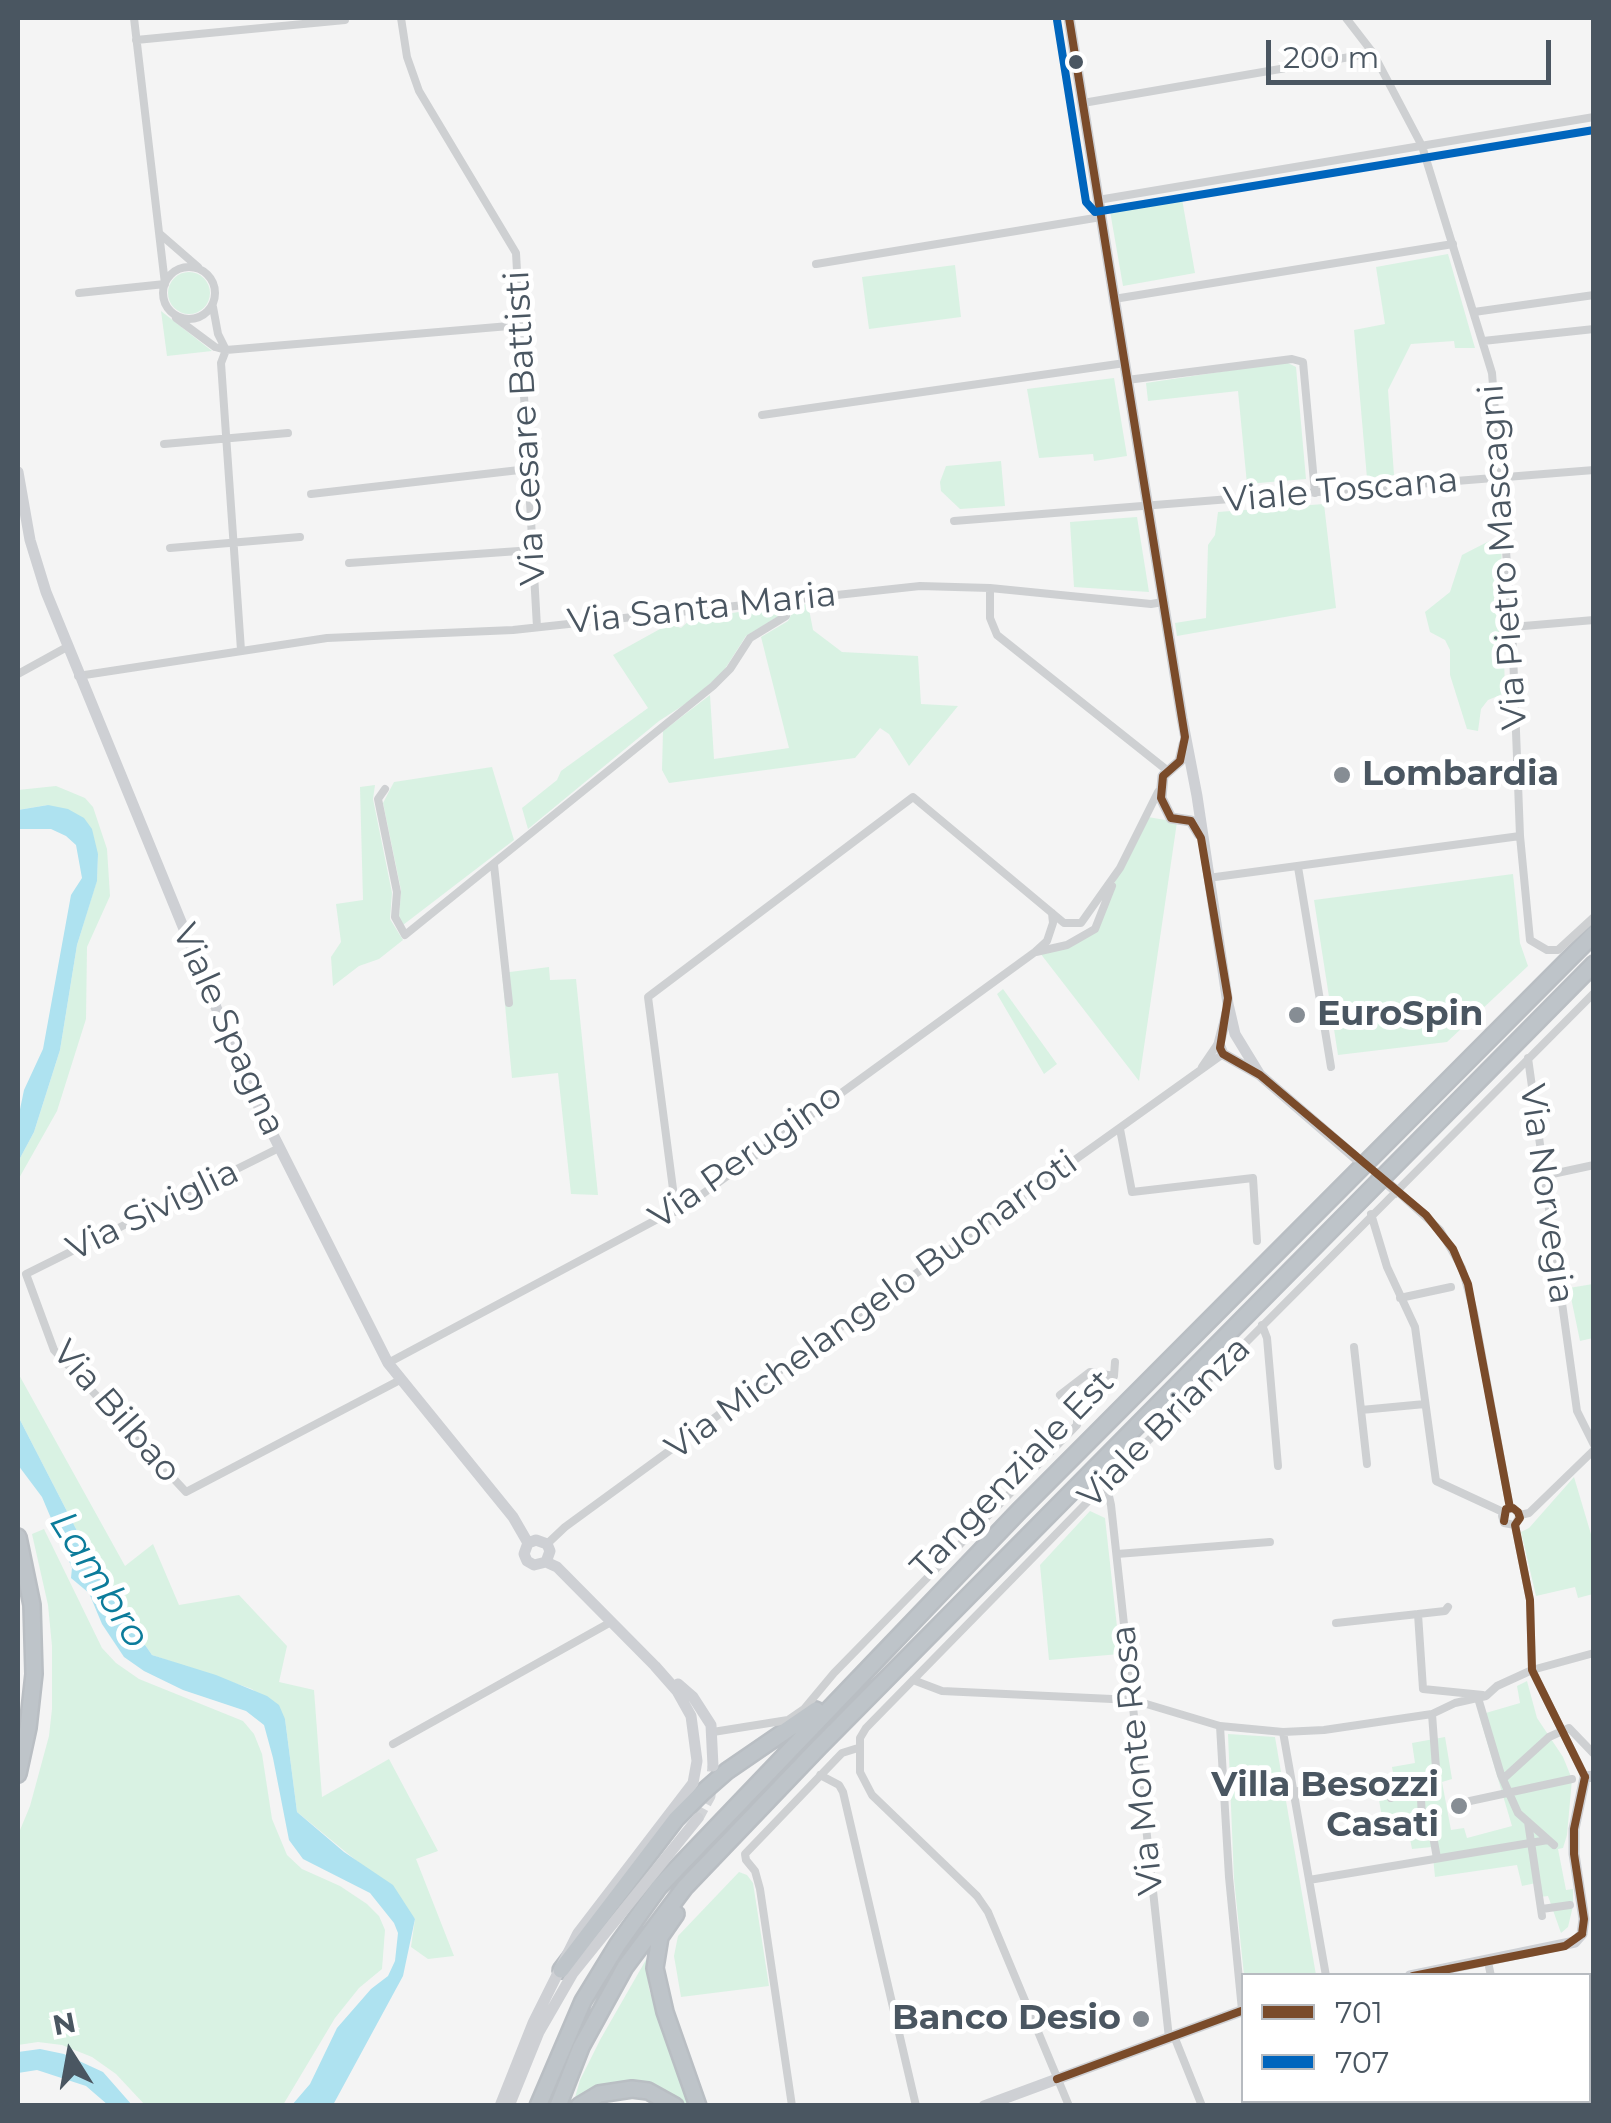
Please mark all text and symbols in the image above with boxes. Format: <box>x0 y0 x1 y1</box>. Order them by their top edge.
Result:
scale bar <box>1271 20 1556 82</box>
text: 200 m <box>1283 39 1379 76</box>
unlabelled marker <box>1066 52 1086 72</box>
street label: Via Cesare Battisti <box>497 270 555 586</box>
street label: Via Pietro Mascagni <box>1471 383 1537 731</box>
street label: Viale Toscana <box>1222 460 1460 522</box>
street label: Via Santa Maria <box>565 574 839 644</box>
place label: Lombardia <box>1362 754 1559 796</box>
marker: Lombardia <box>1331 764 1353 786</box>
street label: Viale Spagna <box>163 917 293 1143</box>
place label: EuroSpin <box>1317 994 1483 1036</box>
marker: EuroSpin <box>1286 1004 1308 1026</box>
street label: Via Perugino <box>642 1075 850 1239</box>
street label: Via Norvegia <box>1510 1081 1582 1307</box>
street label: Via Michelangelo Buonarroti <box>658 1142 1086 1470</box>
street label: Via Siviglia <box>60 1151 246 1271</box>
street label: Viale Brianza <box>1070 1328 1260 1518</box>
street label: Via Bilbao <box>43 1332 189 1492</box>
street label: Tangenziale Est <box>903 1362 1123 1588</box>
water label: Lambro <box>39 1503 159 1657</box>
street label: Via Monte Rosa <box>1103 1623 1173 1897</box>
place label: Villa Besozzi Casati <box>1211 1765 1439 1847</box>
marker: Villa Besozzi Casati <box>1448 1795 1470 1817</box>
legend <box>1241 1973 1591 2103</box>
text: 701 <box>1335 1994 1383 2031</box>
place label: Banco Desio <box>892 1998 1121 2040</box>
north arrow <box>20 2003 120 2103</box>
text: N <box>50 2005 79 2042</box>
marker: Banco Desio <box>1130 2008 1152 2030</box>
text: 707 <box>1335 2044 1389 2081</box>

